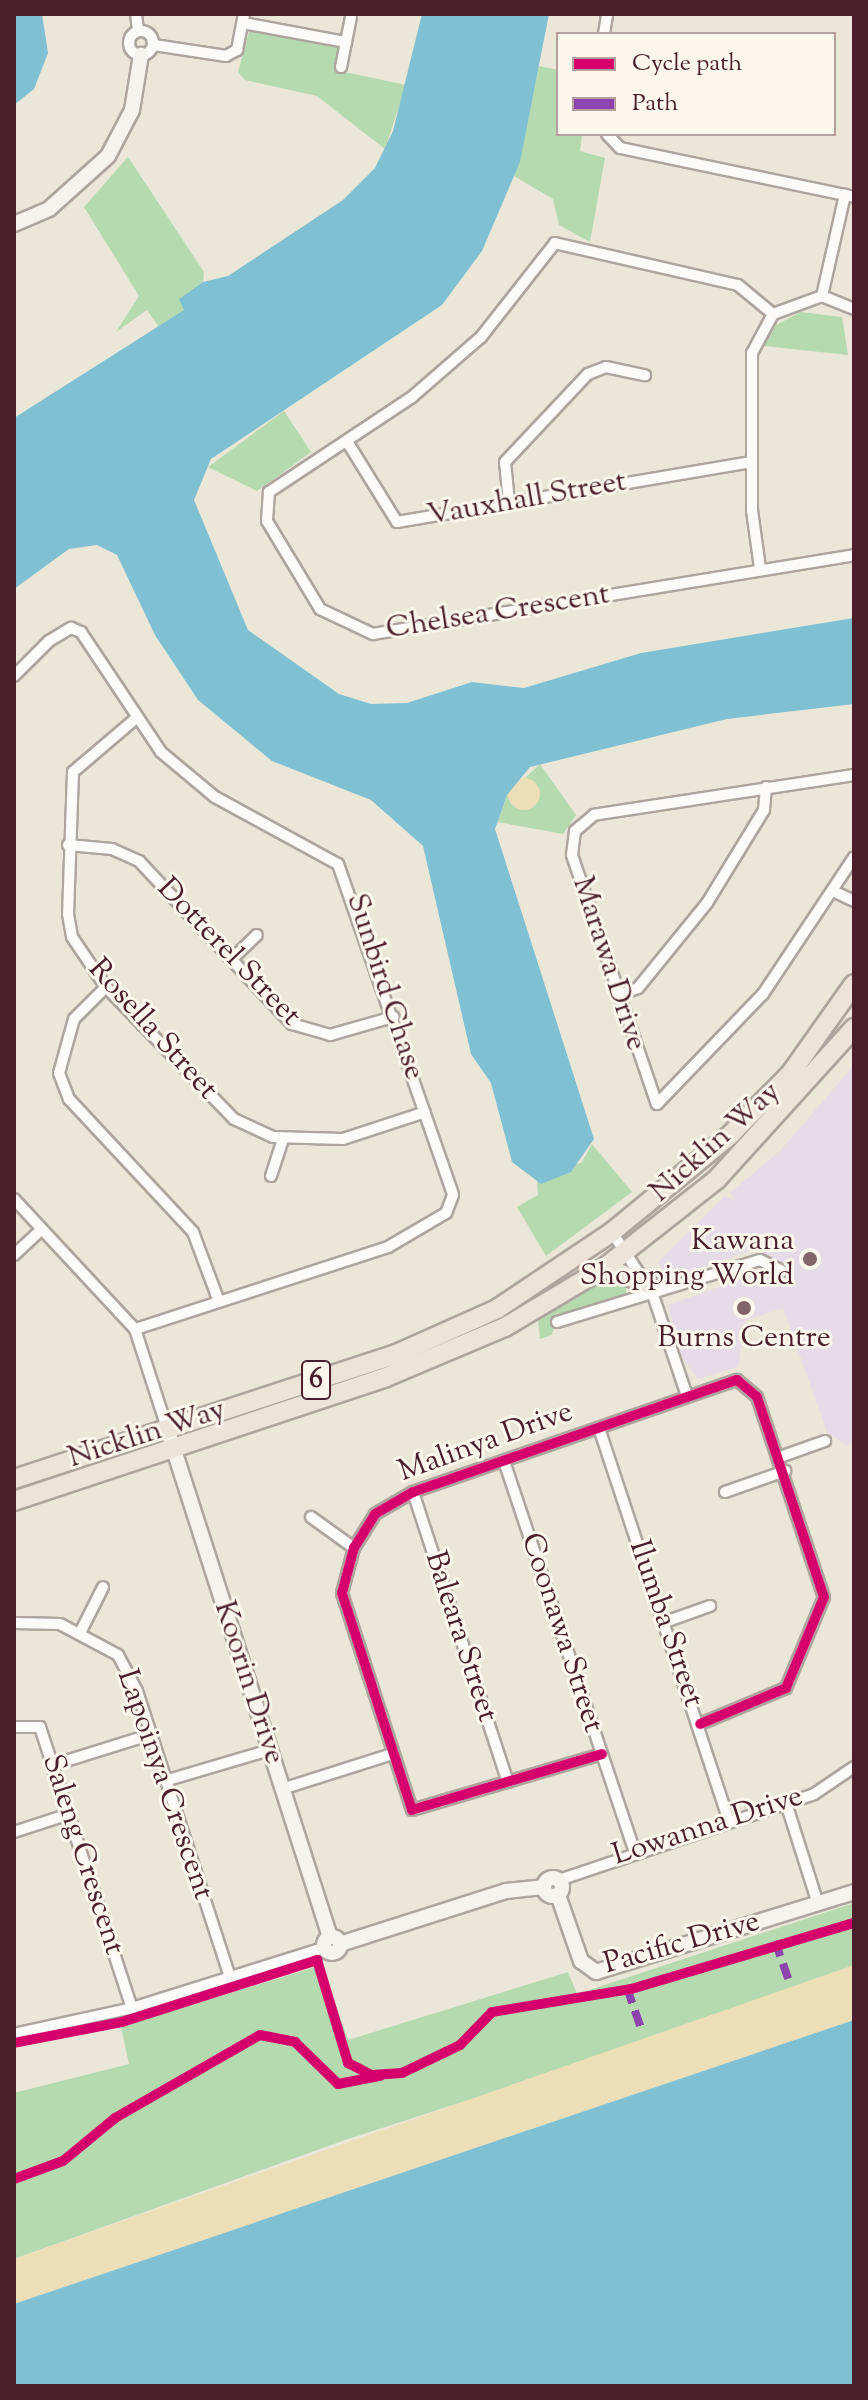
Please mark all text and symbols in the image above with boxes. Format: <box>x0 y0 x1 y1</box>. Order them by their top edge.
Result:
legend <box>556 32 836 136</box>
text: Cycle path <box>632 47 742 81</box>
text: Path <box>632 87 678 121</box>
street label: Vauxhall Street <box>425 465 629 535</box>
street label: Chelsea Crescent <box>384 578 612 648</box>
street label: Dotterel Street <box>148 872 308 1034</box>
street label: Marawa Drive <box>563 873 653 1055</box>
street label: Sunbird Chase <box>337 889 431 1085</box>
street label: Rosella Street <box>79 952 225 1108</box>
street label: Nicklin Way <box>643 1075 789 1211</box>
place label: Kawana Shopping World <box>580 1224 794 1294</box>
marker: Kawana Shopping World <box>801 1250 819 1268</box>
marker: Burns Centre <box>735 1299 753 1317</box>
place label: Burns Centre <box>657 1321 831 1357</box>
road number: 6 <box>300 1356 332 1404</box>
street label: Nicklin Way <box>64 1393 230 1477</box>
street label: Malinya Drive <box>394 1395 578 1491</box>
street label: Coonawa Street <box>512 1529 610 1737</box>
street label: Ilumba Street <box>620 1536 710 1712</box>
street label: Baleara Street <box>416 1547 504 1727</box>
street label: Koorin Drive <box>205 1597 291 1769</box>
street label: Lapoinya Crescent <box>108 1665 220 1905</box>
street label: Saleng Crescent <box>33 1750 131 1960</box>
street label: Lowanna Drive <box>608 1779 808 1875</box>
street label: Pacific Drive <box>600 1905 764 1983</box>

